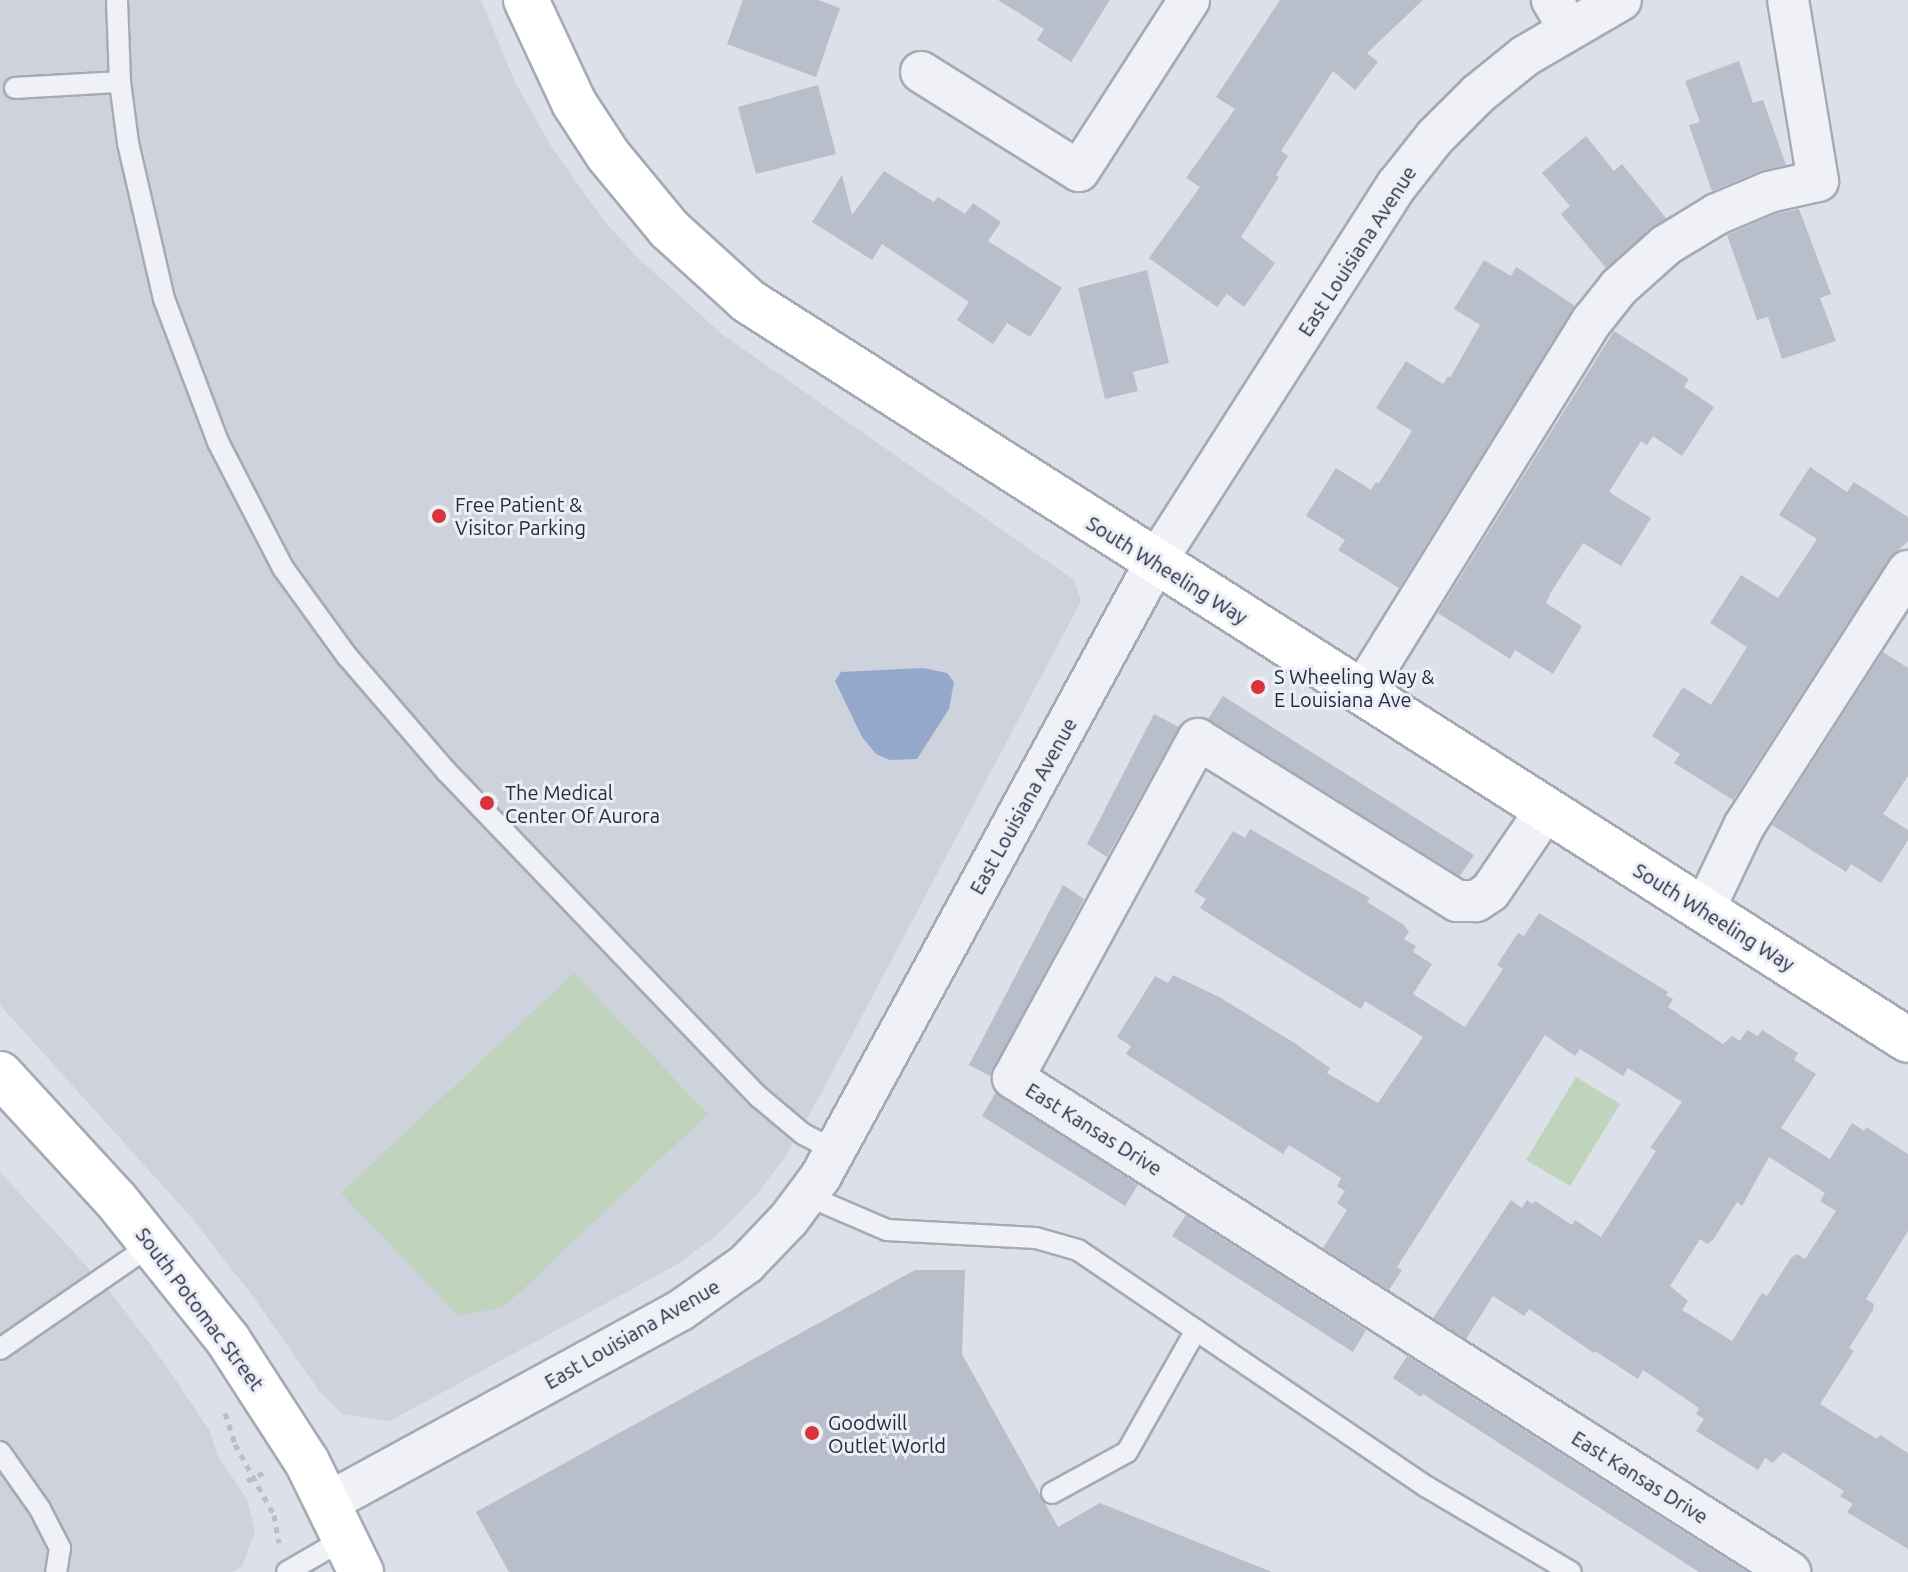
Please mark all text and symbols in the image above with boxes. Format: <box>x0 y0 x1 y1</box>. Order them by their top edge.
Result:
street label: East Louisiana Avenue <box>1293 161 1421 341</box>
place label: Free Patient & Visitor Parking <box>455 492 586 539</box>
marker: Free Patient & Visitor Parking <box>430 507 448 525</box>
street label: South Wheeling Way <box>1082 511 1252 629</box>
place label: S Wheeling Way & E Louisiana Ave <box>1274 664 1434 711</box>
marker: S Wheeling Way & E Louisiana Ave <box>1249 678 1267 696</box>
street label: East Louisiana Avenue <box>964 713 1082 899</box>
place label: The Medical Center Of Aurora <box>505 780 660 827</box>
marker: The Medical Center Of Aurora <box>476 792 498 814</box>
street label: South Wheeling Way <box>1629 858 1799 976</box>
street label: East Kansas Drive <box>1022 1078 1166 1180</box>
street label: South Potomac Street <box>131 1223 269 1395</box>
street label: East Louisiana Avenue <box>540 1274 724 1394</box>
place label: Goodwill Outlet World <box>828 1410 946 1457</box>
marker: Goodwill Outlet World <box>803 1424 821 1442</box>
street label: East Kansas Drive <box>1568 1426 1712 1528</box>

